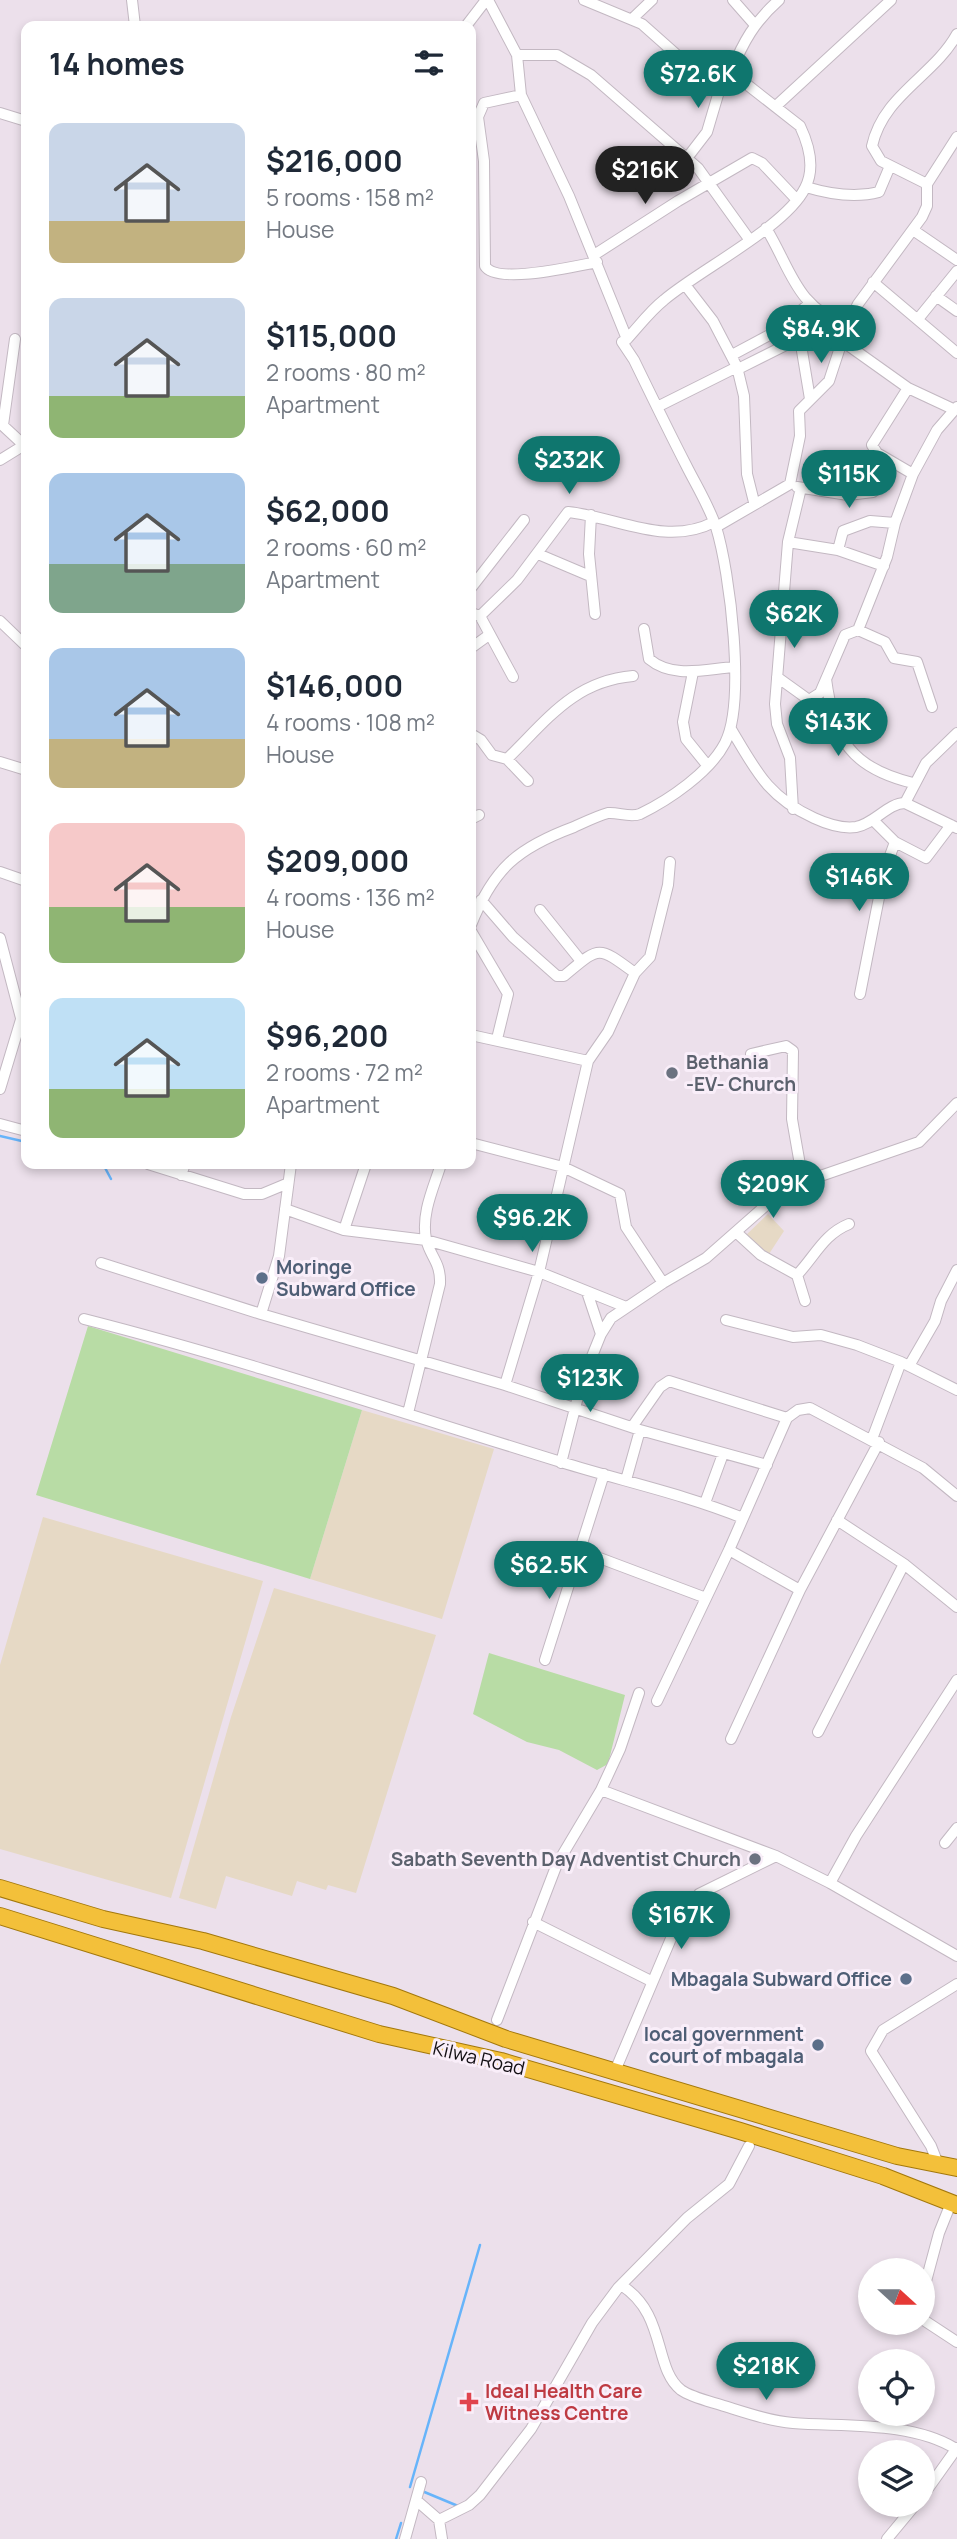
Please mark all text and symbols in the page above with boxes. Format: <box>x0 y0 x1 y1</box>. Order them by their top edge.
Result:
text: 14 homes <box>49 43 185 84</box>
icon: filters <box>410 44 448 82</box>
pin: $72.6K <box>641 50 755 110</box>
text: $72.6K <box>660 57 736 89</box>
text: $216,000 <box>266 140 403 181</box>
pin: $216K <box>596 146 694 206</box>
icon: home <box>105 151 189 235</box>
text: $216K <box>611 153 679 185</box>
text: 5 rooms · 158 m² <box>266 181 434 213</box>
text: House <box>266 213 335 245</box>
pin: $84.9K <box>764 306 878 365</box>
text: $84.9K <box>782 312 860 344</box>
text: $115,000 <box>266 315 397 356</box>
icon: home <box>105 326 189 410</box>
text: 2 rooms · 80 m² <box>266 356 426 388</box>
text: Apartment <box>266 388 380 420</box>
pin: $232K <box>520 436 618 496</box>
text: $232K <box>534 443 604 475</box>
pin: $115K <box>800 450 898 510</box>
text: $115K <box>818 457 880 489</box>
text: $62,000 <box>266 490 390 531</box>
icon: home <box>105 501 189 585</box>
text: 2 rooms · 60 m² <box>266 531 427 563</box>
text: Apartment <box>266 563 380 595</box>
pin: $62K <box>753 590 835 650</box>
text: $62K <box>765 597 823 629</box>
text: $146,000 <box>266 665 403 706</box>
icon: home <box>105 676 189 760</box>
pin: $143K <box>789 698 887 758</box>
text: $143K <box>805 705 871 737</box>
text: 4 rooms · 108 m² <box>266 706 435 738</box>
text: House <box>266 738 335 770</box>
text: $209,000 <box>266 840 409 881</box>
icon: home <box>105 851 189 935</box>
pin: $146K <box>810 853 908 913</box>
text: $146K <box>825 860 893 892</box>
text: 4 rooms · 136 m² <box>266 881 435 913</box>
text: House <box>266 913 335 945</box>
text: $96,200 <box>266 1015 389 1056</box>
icon: home <box>105 1026 189 1110</box>
place label: Bethania -EV- Church <box>686 1049 796 1097</box>
text: 2 rooms · 72 m² <box>266 1056 423 1088</box>
marker: Bethania -EV- Church <box>664 1065 680 1081</box>
text: Apartment <box>266 1088 380 1120</box>
pin: $209K <box>724 1160 822 1220</box>
text: $209K <box>737 1167 809 1199</box>
pin: $96.2K <box>475 1194 589 1254</box>
text: $96.2K <box>493 1201 571 1233</box>
place label: Moringe Subward Office <box>276 1254 416 1302</box>
marker: Moringe Subward Office <box>254 1270 270 1286</box>
pin: $123K <box>541 1354 639 1414</box>
text: $123K <box>557 1361 623 1393</box>
pin: $62.5K <box>492 1542 606 1601</box>
text: $62.5K <box>510 1548 588 1580</box>
place label: Sabath Seventh Day Adventist Church <box>391 1846 741 1872</box>
marker: Sabath Seventh Day Adventist Church <box>747 1851 763 1867</box>
pin: $167K <box>632 1892 730 1951</box>
text: $167K <box>648 1898 714 1930</box>
place label: Mbagala Subward Office <box>671 1966 892 1992</box>
marker: Mbagala Subward Office <box>898 1971 914 1987</box>
place label: local government court of mbagala <box>644 2021 804 2069</box>
street label: Kilwa Road <box>431 2035 527 2081</box>
marker: local government court of mbagala <box>810 2037 826 2053</box>
north arrow <box>858 2258 934 2334</box>
map controls <box>858 2258 935 2517</box>
pin: $218K <box>717 2342 815 2402</box>
text: $218K <box>732 2349 800 2381</box>
button: locate <box>858 2349 935 2426</box>
place label: Ideal Health Care Witness Centre <box>485 2378 642 2426</box>
marker: Ideal Health Care Witness Centre <box>459 2392 479 2412</box>
button: layers <box>858 2440 935 2517</box>

